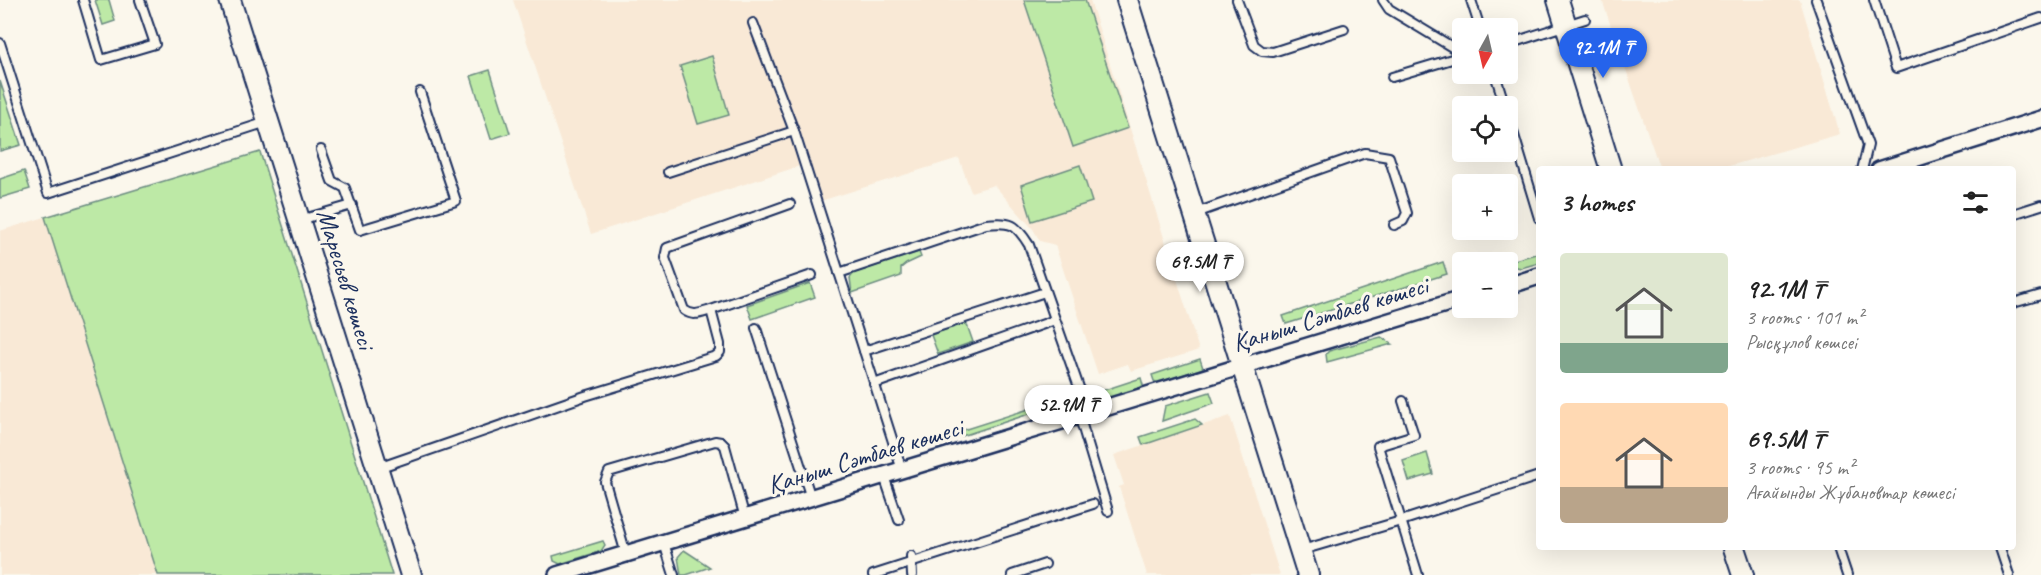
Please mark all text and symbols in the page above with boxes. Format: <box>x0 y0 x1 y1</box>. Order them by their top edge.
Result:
north arrow <box>1452 18 1518 84</box>
map controls <box>1452 18 1518 318</box>
pin: 92.1M ₸ <box>1548 28 1658 79</box>
text: 92.1M ₸ <box>1573 35 1633 60</box>
button: locate <box>1452 96 1518 162</box>
button: + <box>1452 174 1518 240</box>
text: 3 homes <box>1560 186 1633 219</box>
icon: filters <box>1959 186 1992 219</box>
street label: Маресьев көшесі <box>309 205 384 356</box>
pin: 69.5M ₸ <box>1145 242 1255 293</box>
text: 69.5M ₸ <box>1170 249 1230 274</box>
button: − <box>1452 252 1518 318</box>
street label: Қаныш Сәтбаев көшесі <box>1228 268 1435 359</box>
text: 92.1M ₸ <box>1746 272 1824 305</box>
icon: home <box>1608 277 1680 349</box>
text: 3 rooms · 101 m² <box>1746 305 1863 330</box>
text: Рысқұлов көшсеі <box>1746 330 1857 355</box>
pin: 52.9M ₸ <box>1013 385 1123 436</box>
text: 52.9M ₸ <box>1038 392 1098 417</box>
street label: Қаныш Сәтбаев көшесі <box>763 410 970 501</box>
text: 69.5M ₸ <box>1746 422 1824 455</box>
icon: home <box>1608 427 1680 499</box>
text: 3 rooms · 95 m² <box>1746 455 1854 480</box>
text: Ағайынды Жұбановтар көшесі <box>1746 480 1955 505</box>

